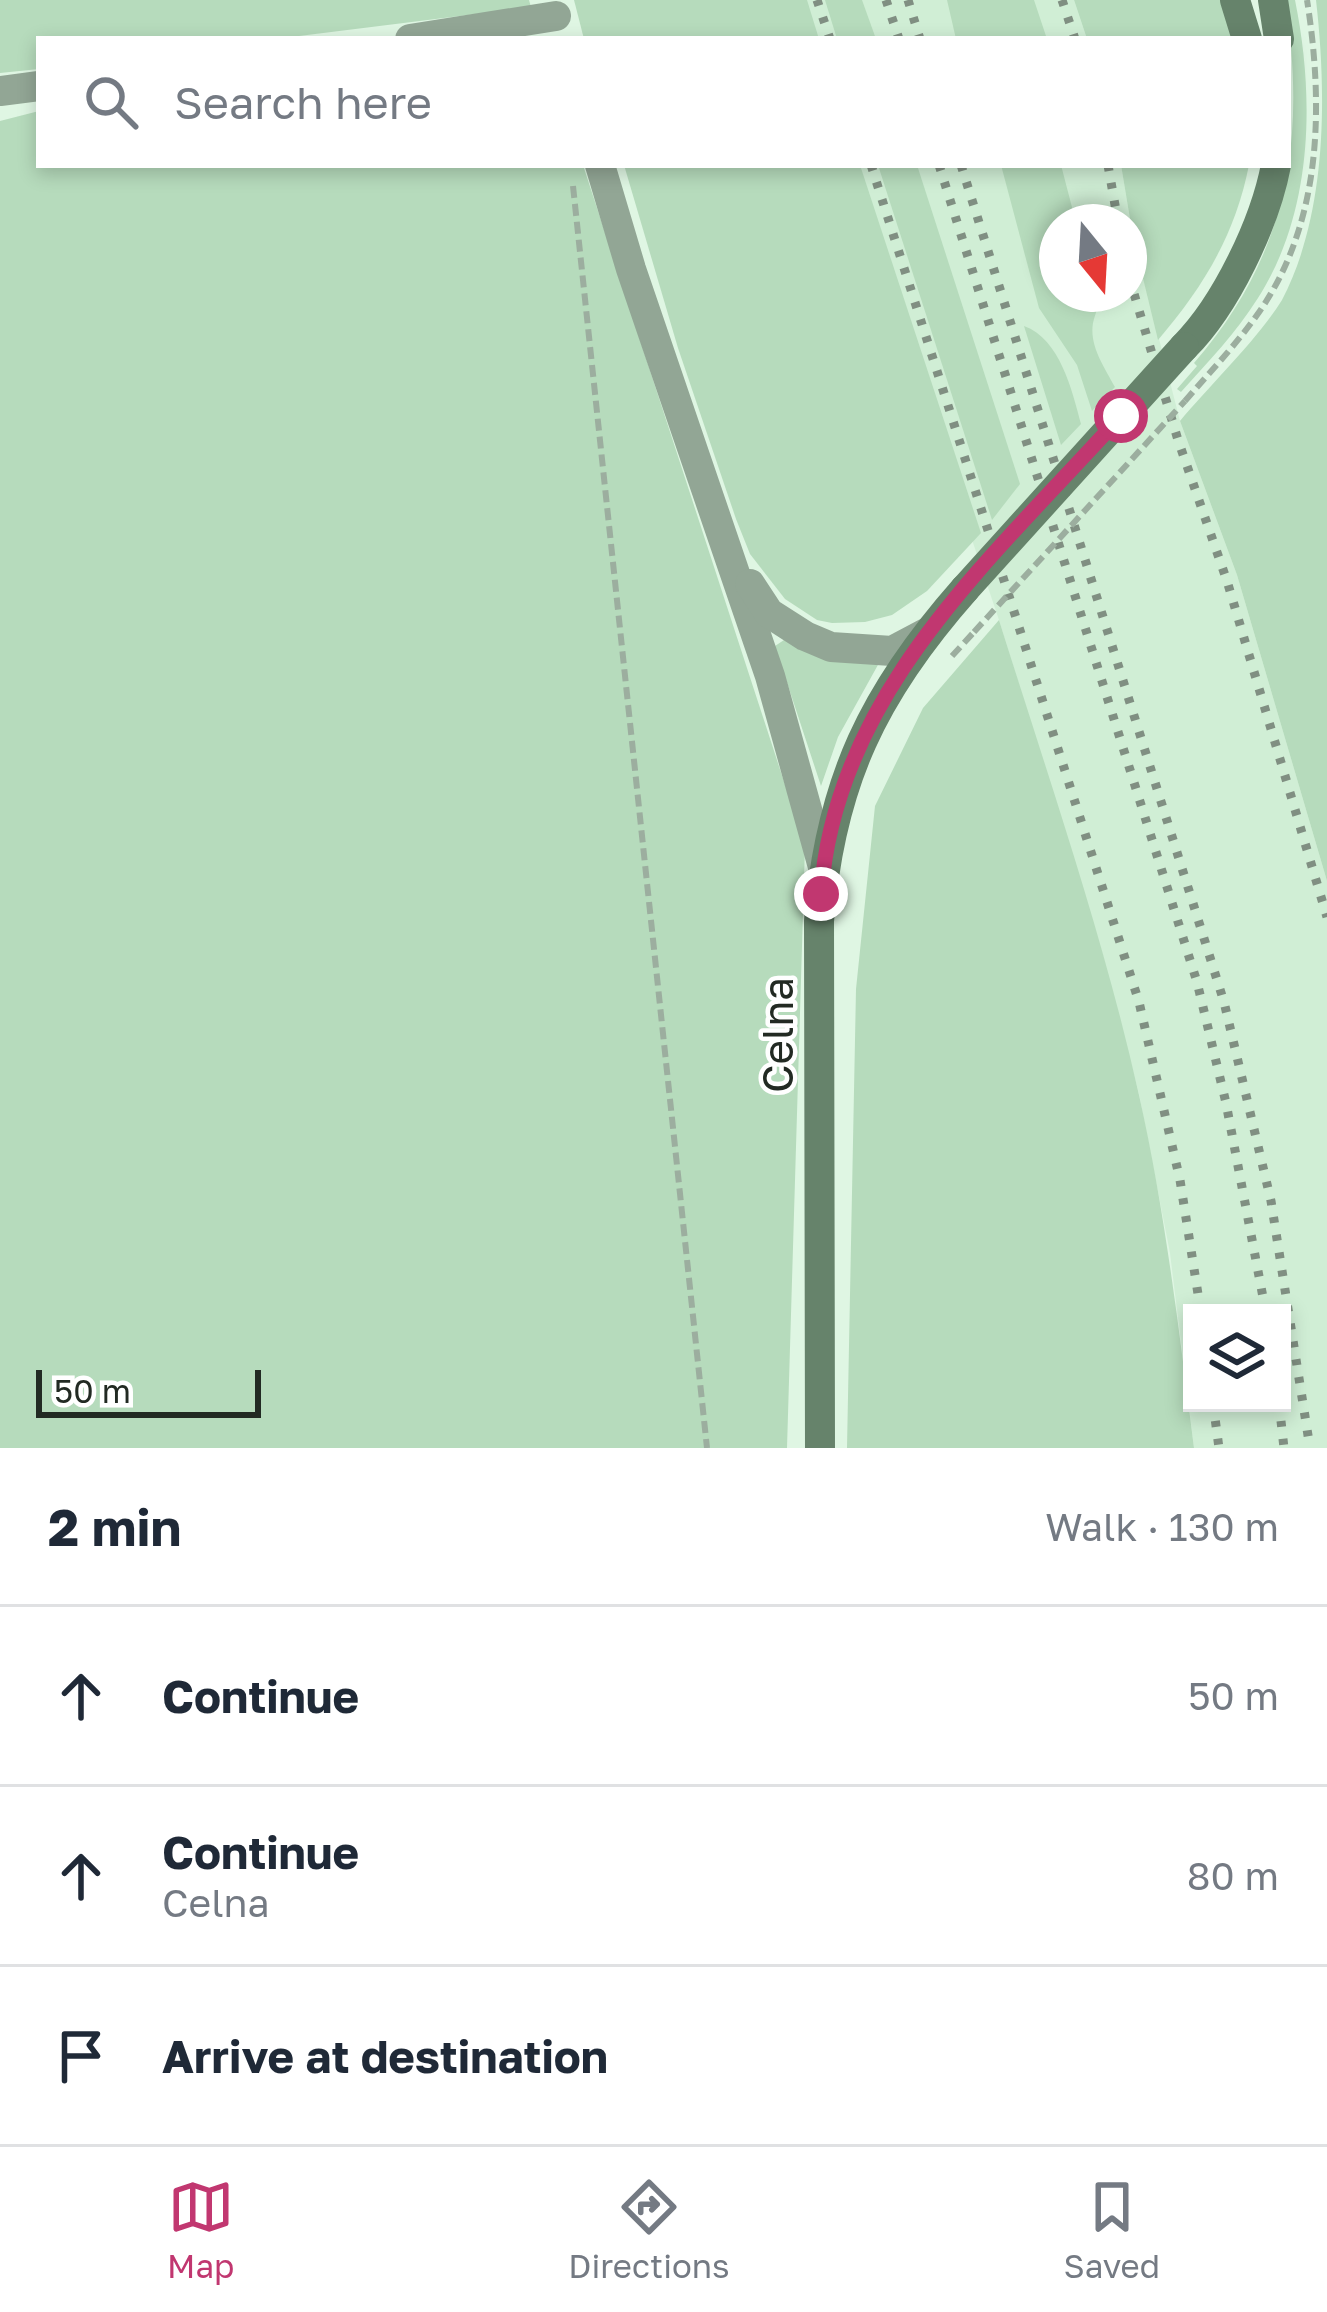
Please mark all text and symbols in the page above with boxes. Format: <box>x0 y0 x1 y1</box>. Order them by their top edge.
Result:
search box <box>36 36 1291 168</box>
icon: search <box>78 69 144 135</box>
text: Search here <box>174 75 432 129</box>
north arrow <box>1039 204 1147 312</box>
route start <box>1094 389 1148 443</box>
route end <box>794 867 848 921</box>
street label: Celna <box>752 977 802 1093</box>
map controls <box>1183 1304 1291 1412</box>
button: layers <box>1183 1304 1291 1412</box>
scale bar <box>36 1364 261 1417</box>
text: 50 m <box>54 1371 131 1410</box>
text: 2 min <box>48 1496 181 1557</box>
text: Walk · 130 m <box>1045 1503 1279 1550</box>
icon: ahead <box>48 1663 114 1729</box>
text: Continue <box>162 1669 359 1723</box>
text: 50 m <box>1188 1672 1279 1719</box>
text: Continue <box>162 1825 359 1879</box>
icon: ahead <box>48 1843 114 1909</box>
text: 80 m <box>1187 1852 1279 1899</box>
text: Celna <box>162 1879 270 1926</box>
icon: arrive <box>48 2023 114 2089</box>
text: Arrive at destination <box>162 2029 608 2083</box>
tab: Map <box>167 2174 234 2285</box>
tab: Directions <box>568 2174 730 2285</box>
tab: Saved <box>1064 2174 1160 2285</box>

